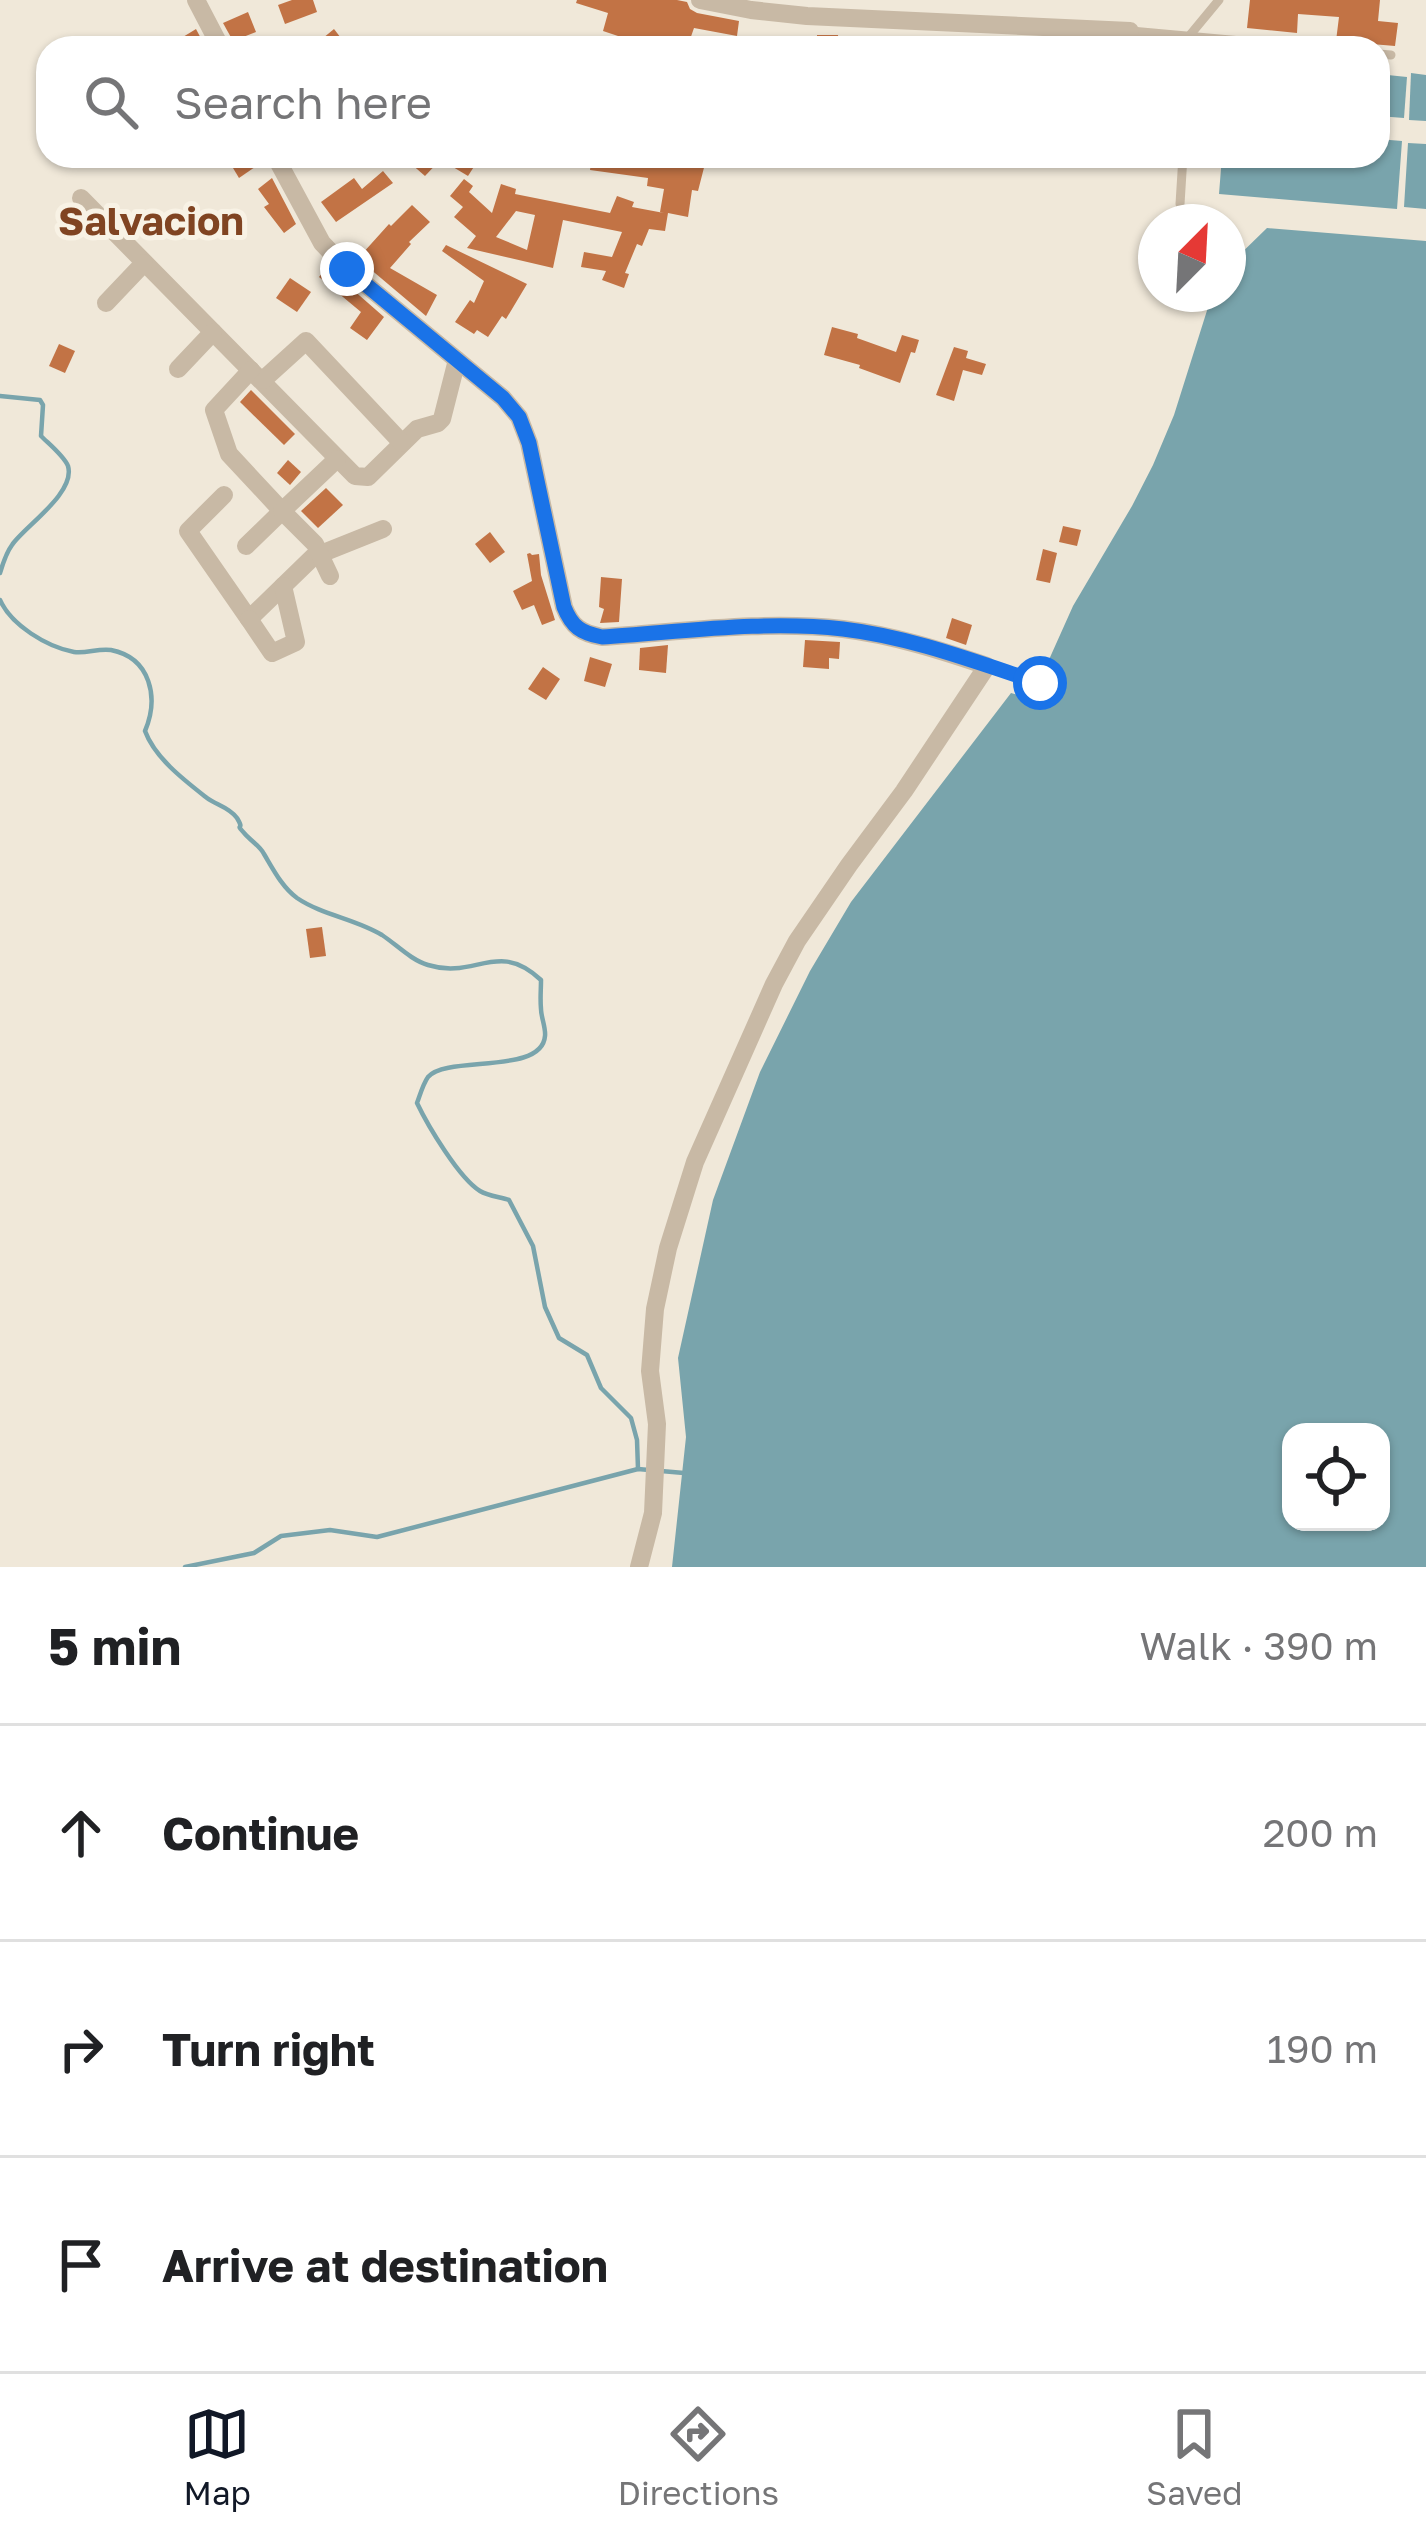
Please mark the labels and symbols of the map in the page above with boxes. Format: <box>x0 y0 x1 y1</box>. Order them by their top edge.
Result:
district label: Salvacion <box>58 197 244 244</box>
north arrow <box>1138 204 1246 312</box>
route end <box>320 242 374 296</box>
route start <box>1013 656 1067 710</box>

